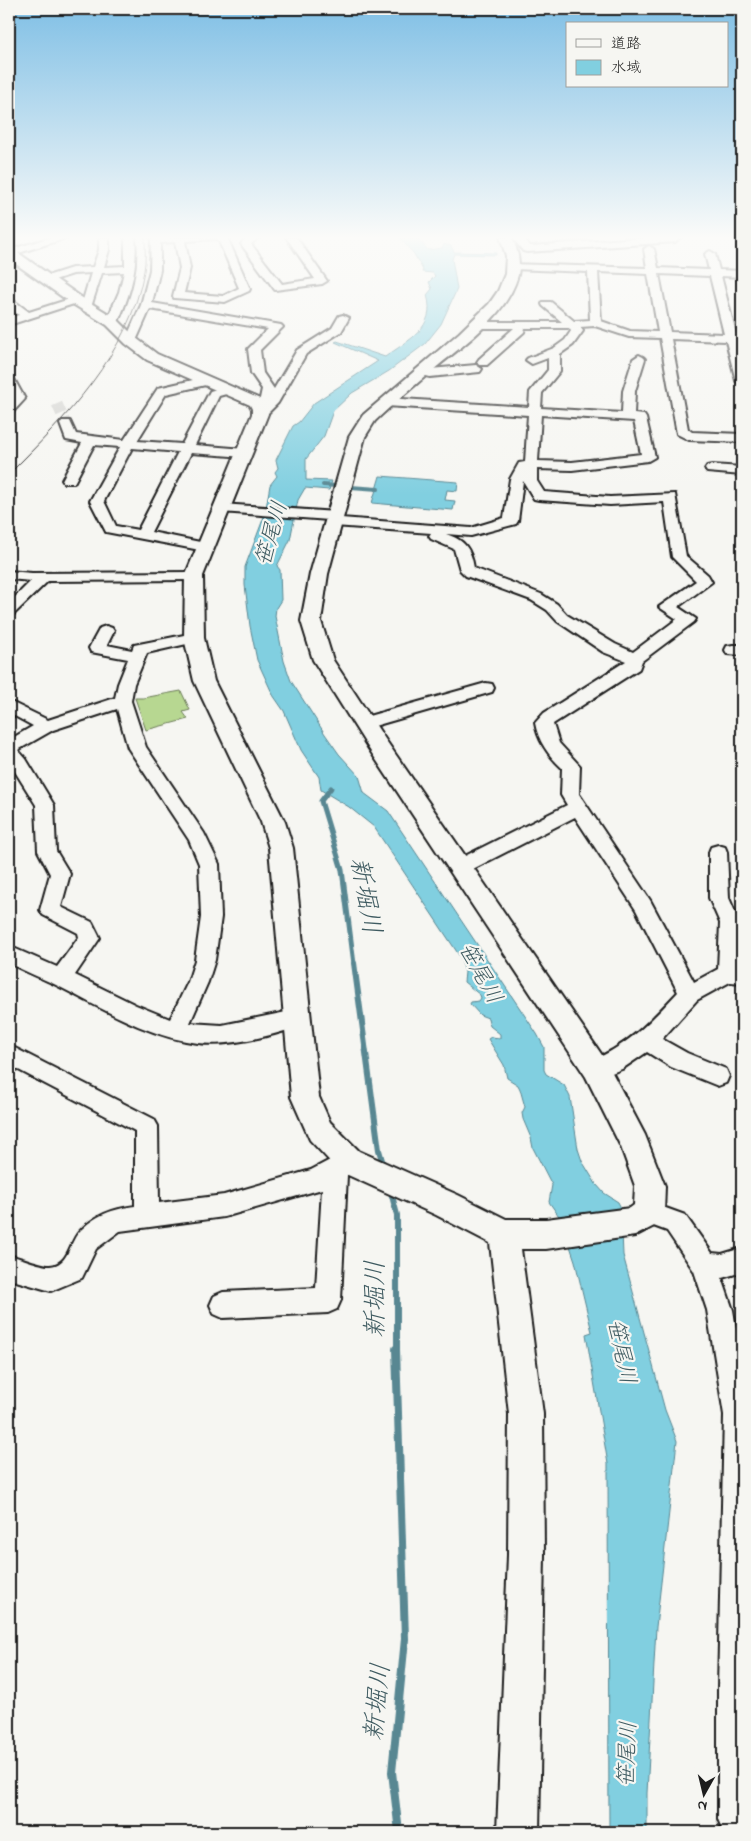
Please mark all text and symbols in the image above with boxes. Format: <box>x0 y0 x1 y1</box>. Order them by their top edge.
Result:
legend <box>566 22 728 88</box>
text: 道路 <box>611 33 641 55</box>
text: 水域 <box>611 57 641 79</box>
water label: 笹尾川 <box>249 498 297 570</box>
water label: 新堀川 <box>339 854 389 938</box>
water label: 笹尾川 <box>449 937 509 1011</box>
water label: 新堀川 <box>358 1260 396 1338</box>
water label: 笹尾川 <box>597 1316 643 1388</box>
water label: 新堀川 <box>356 1661 402 1743</box>
water label: 笹尾川 <box>612 1720 646 1788</box>
north arrow <box>678 1768 728 1818</box>
text: N <box>696 1794 709 1816</box>

